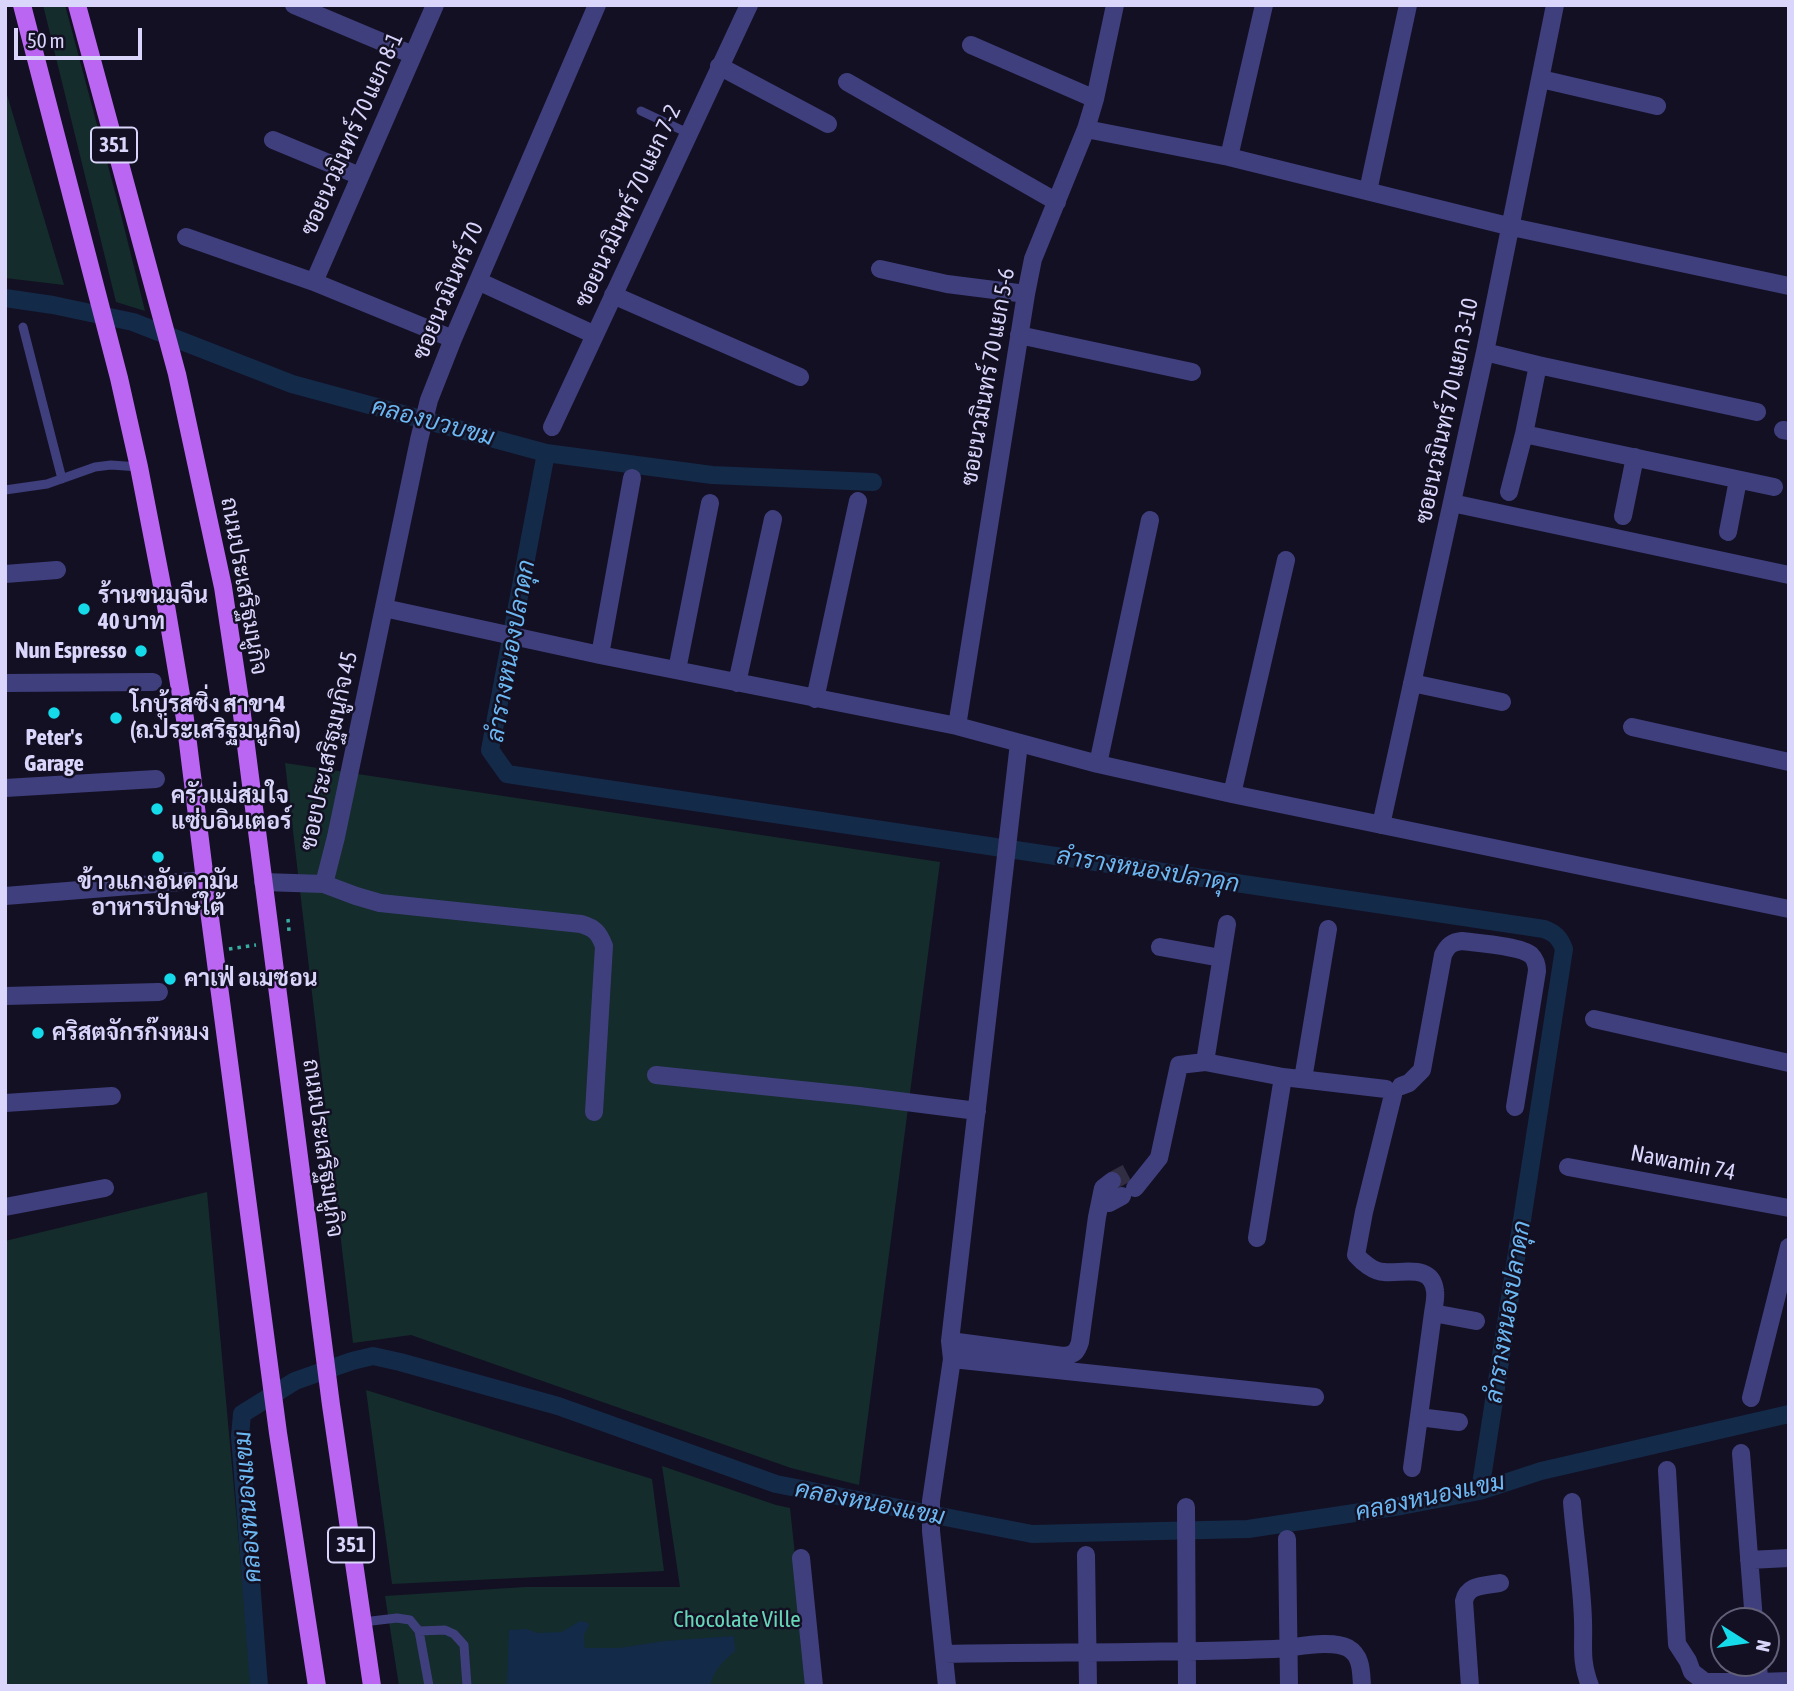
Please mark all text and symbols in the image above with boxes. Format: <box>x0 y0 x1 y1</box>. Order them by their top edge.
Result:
scale bar <box>18 14 145 58</box>
text: 50 m <box>27 28 65 52</box>
street label: ซอยนวมินทร์ 70 แยก 8-1 <box>295 28 409 240</box>
street label: ซอยนวมินทร์ 70 แยก 7-2 <box>569 100 687 312</box>
road number: 351 <box>91 128 137 162</box>
street label: ซอยนวมินทร์ 70 <box>407 218 489 364</box>
street label: ซอยนวมินทร์ 70 แยก 5-6 <box>955 266 1021 488</box>
street label: ซอยนวมินทร์ 70 แยก 3-10 <box>1410 296 1484 526</box>
water label: คลองบวบขม <box>369 392 497 452</box>
street label: ถนนประเสริฐมนูกิจ <box>215 495 273 677</box>
water label: ลำรางหนองปลาดุก <box>481 558 541 744</box>
place label: ร้านขนมจีน 40 บาท <box>98 582 208 636</box>
marker: ร้านขนมจีน 40 บาท <box>76 601 92 617</box>
place label: Nun Espresso <box>15 637 127 665</box>
marker: Nun Espresso <box>133 643 149 659</box>
street label: ซอยประเสริฐมนูกิจ 45 <box>294 649 364 853</box>
place label: โกบู้รสซิ่ง สาขา4 (ถ.ประเสริฐมนูกิจ) <box>130 691 301 745</box>
marker: Peter's Garage <box>46 705 62 721</box>
marker: โกบู้รสซิ่ง สาขา4 (ถ.ประเสริฐมนูกิจ) <box>108 710 124 726</box>
place label: Peter's Garage <box>24 724 84 778</box>
place label: ครัวแม่สมใจ แซ่บอินเตอร์ <box>171 782 291 836</box>
marker: ครัวแม่สมใจ แซ่บอินเตอร์ <box>149 801 165 817</box>
water label: ลำรางหนองปลาดุก <box>1055 841 1241 899</box>
marker: ข้าวแกงอันดามัน อาหารปักษ์ใต้ <box>150 849 166 865</box>
place label: ข้าวแกงอันดามัน อาหารปักษ์ใต้ <box>77 868 239 922</box>
place label: คาเฟ่ อเมซอน <box>184 965 318 993</box>
marker: คาเฟ่ อเมซอน <box>162 971 178 987</box>
place label: คริสตจักรก๊งหมง <box>52 1019 210 1047</box>
marker: คริสตจักรก๊งหมง <box>30 1025 46 1041</box>
street label: ถนนประเสริฐมนูกิจ <box>297 1057 349 1239</box>
street label: Nawamin 74 <box>1628 1139 1738 1187</box>
water label: ลำรางหนองปลาดุก <box>1479 1219 1537 1405</box>
water label: คลองหนองแขม <box>228 1430 268 1584</box>
water label: คลองหนองแขม <box>1353 1467 1507 1527</box>
water label: คลองหนองแขม <box>793 1474 947 1532</box>
road number: 351 <box>328 1528 374 1562</box>
park label: Chocolate Ville <box>673 1606 801 1634</box>
north arrow <box>1710 1607 1780 1677</box>
text: N <box>1752 1638 1776 1654</box>

